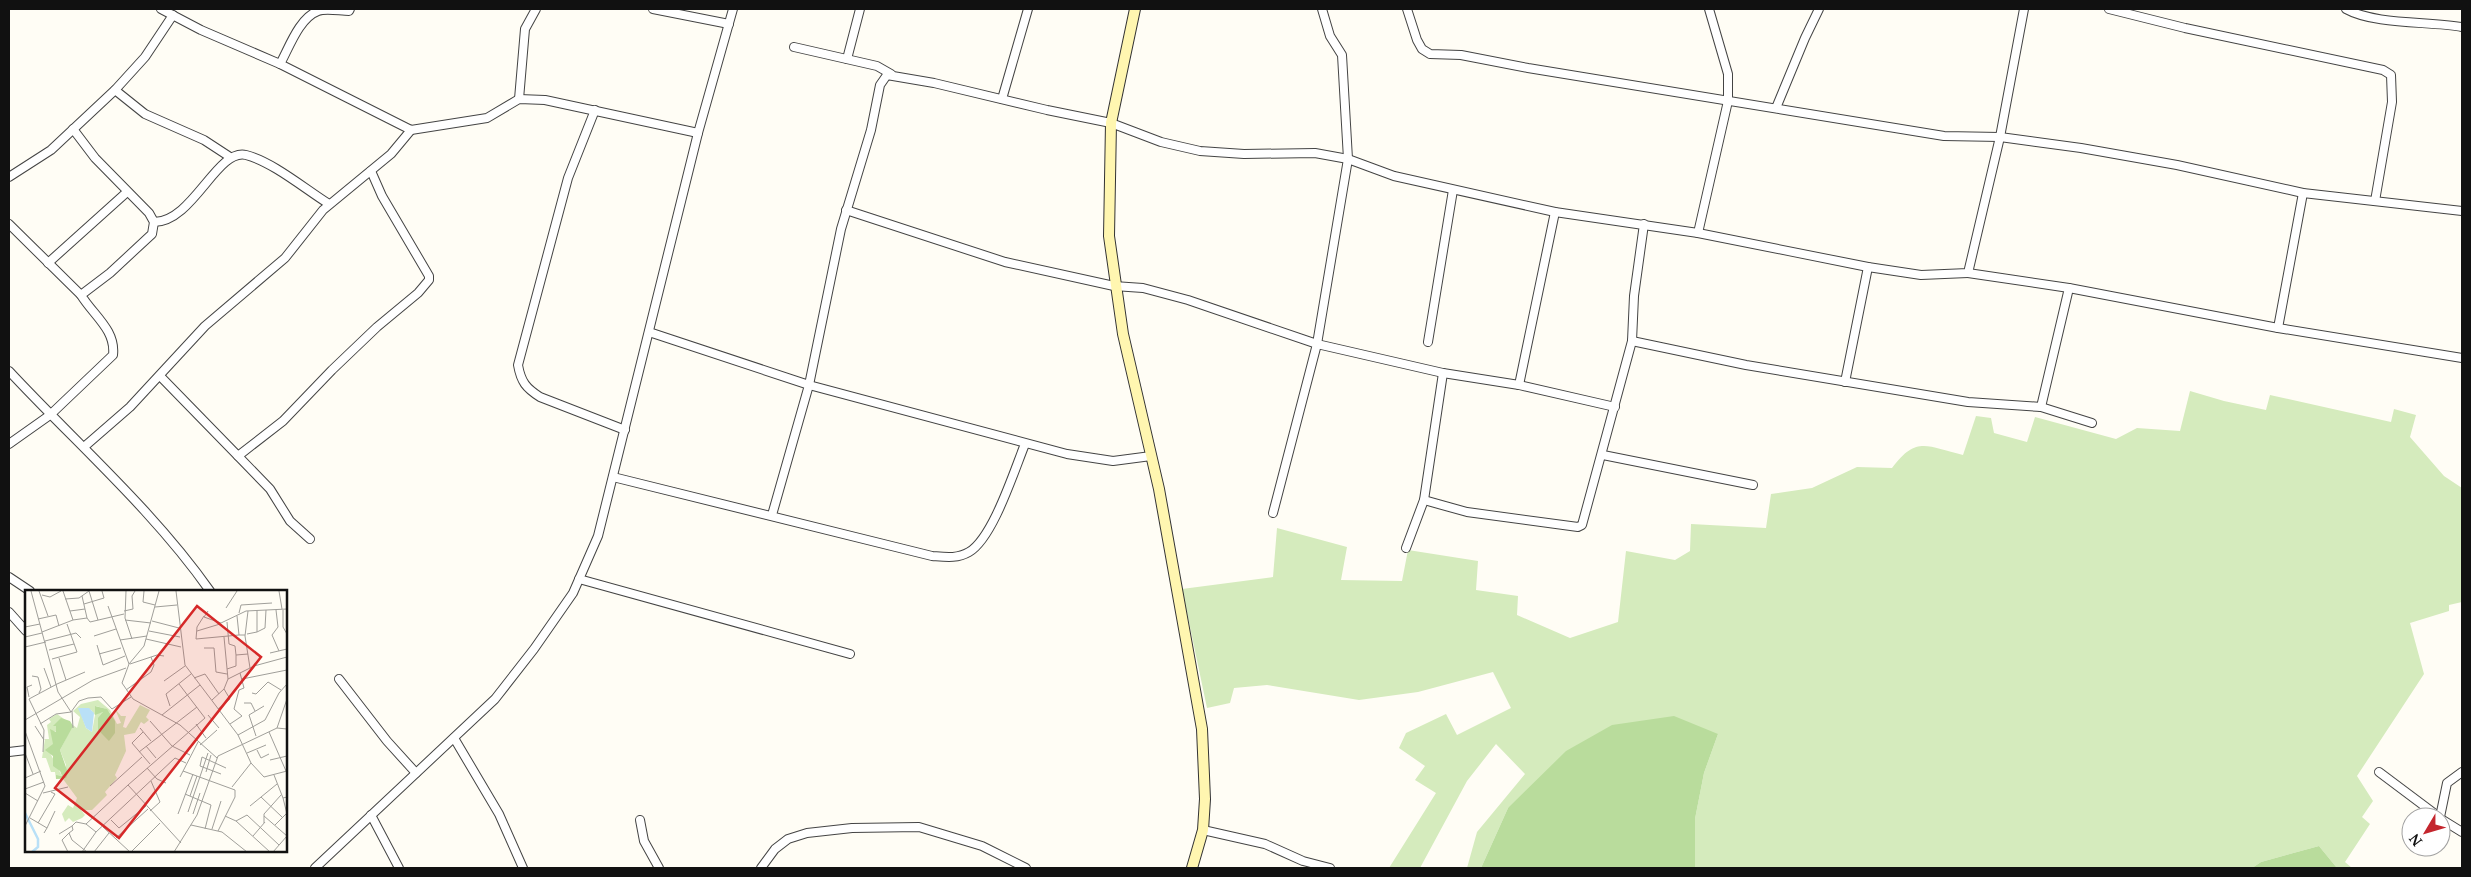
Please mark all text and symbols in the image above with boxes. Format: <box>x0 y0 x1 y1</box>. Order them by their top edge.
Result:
inset map <box>25 590 288 852</box>
north arrow <box>2401 807 2451 857</box>
text: N <box>2404 830 2426 851</box>

